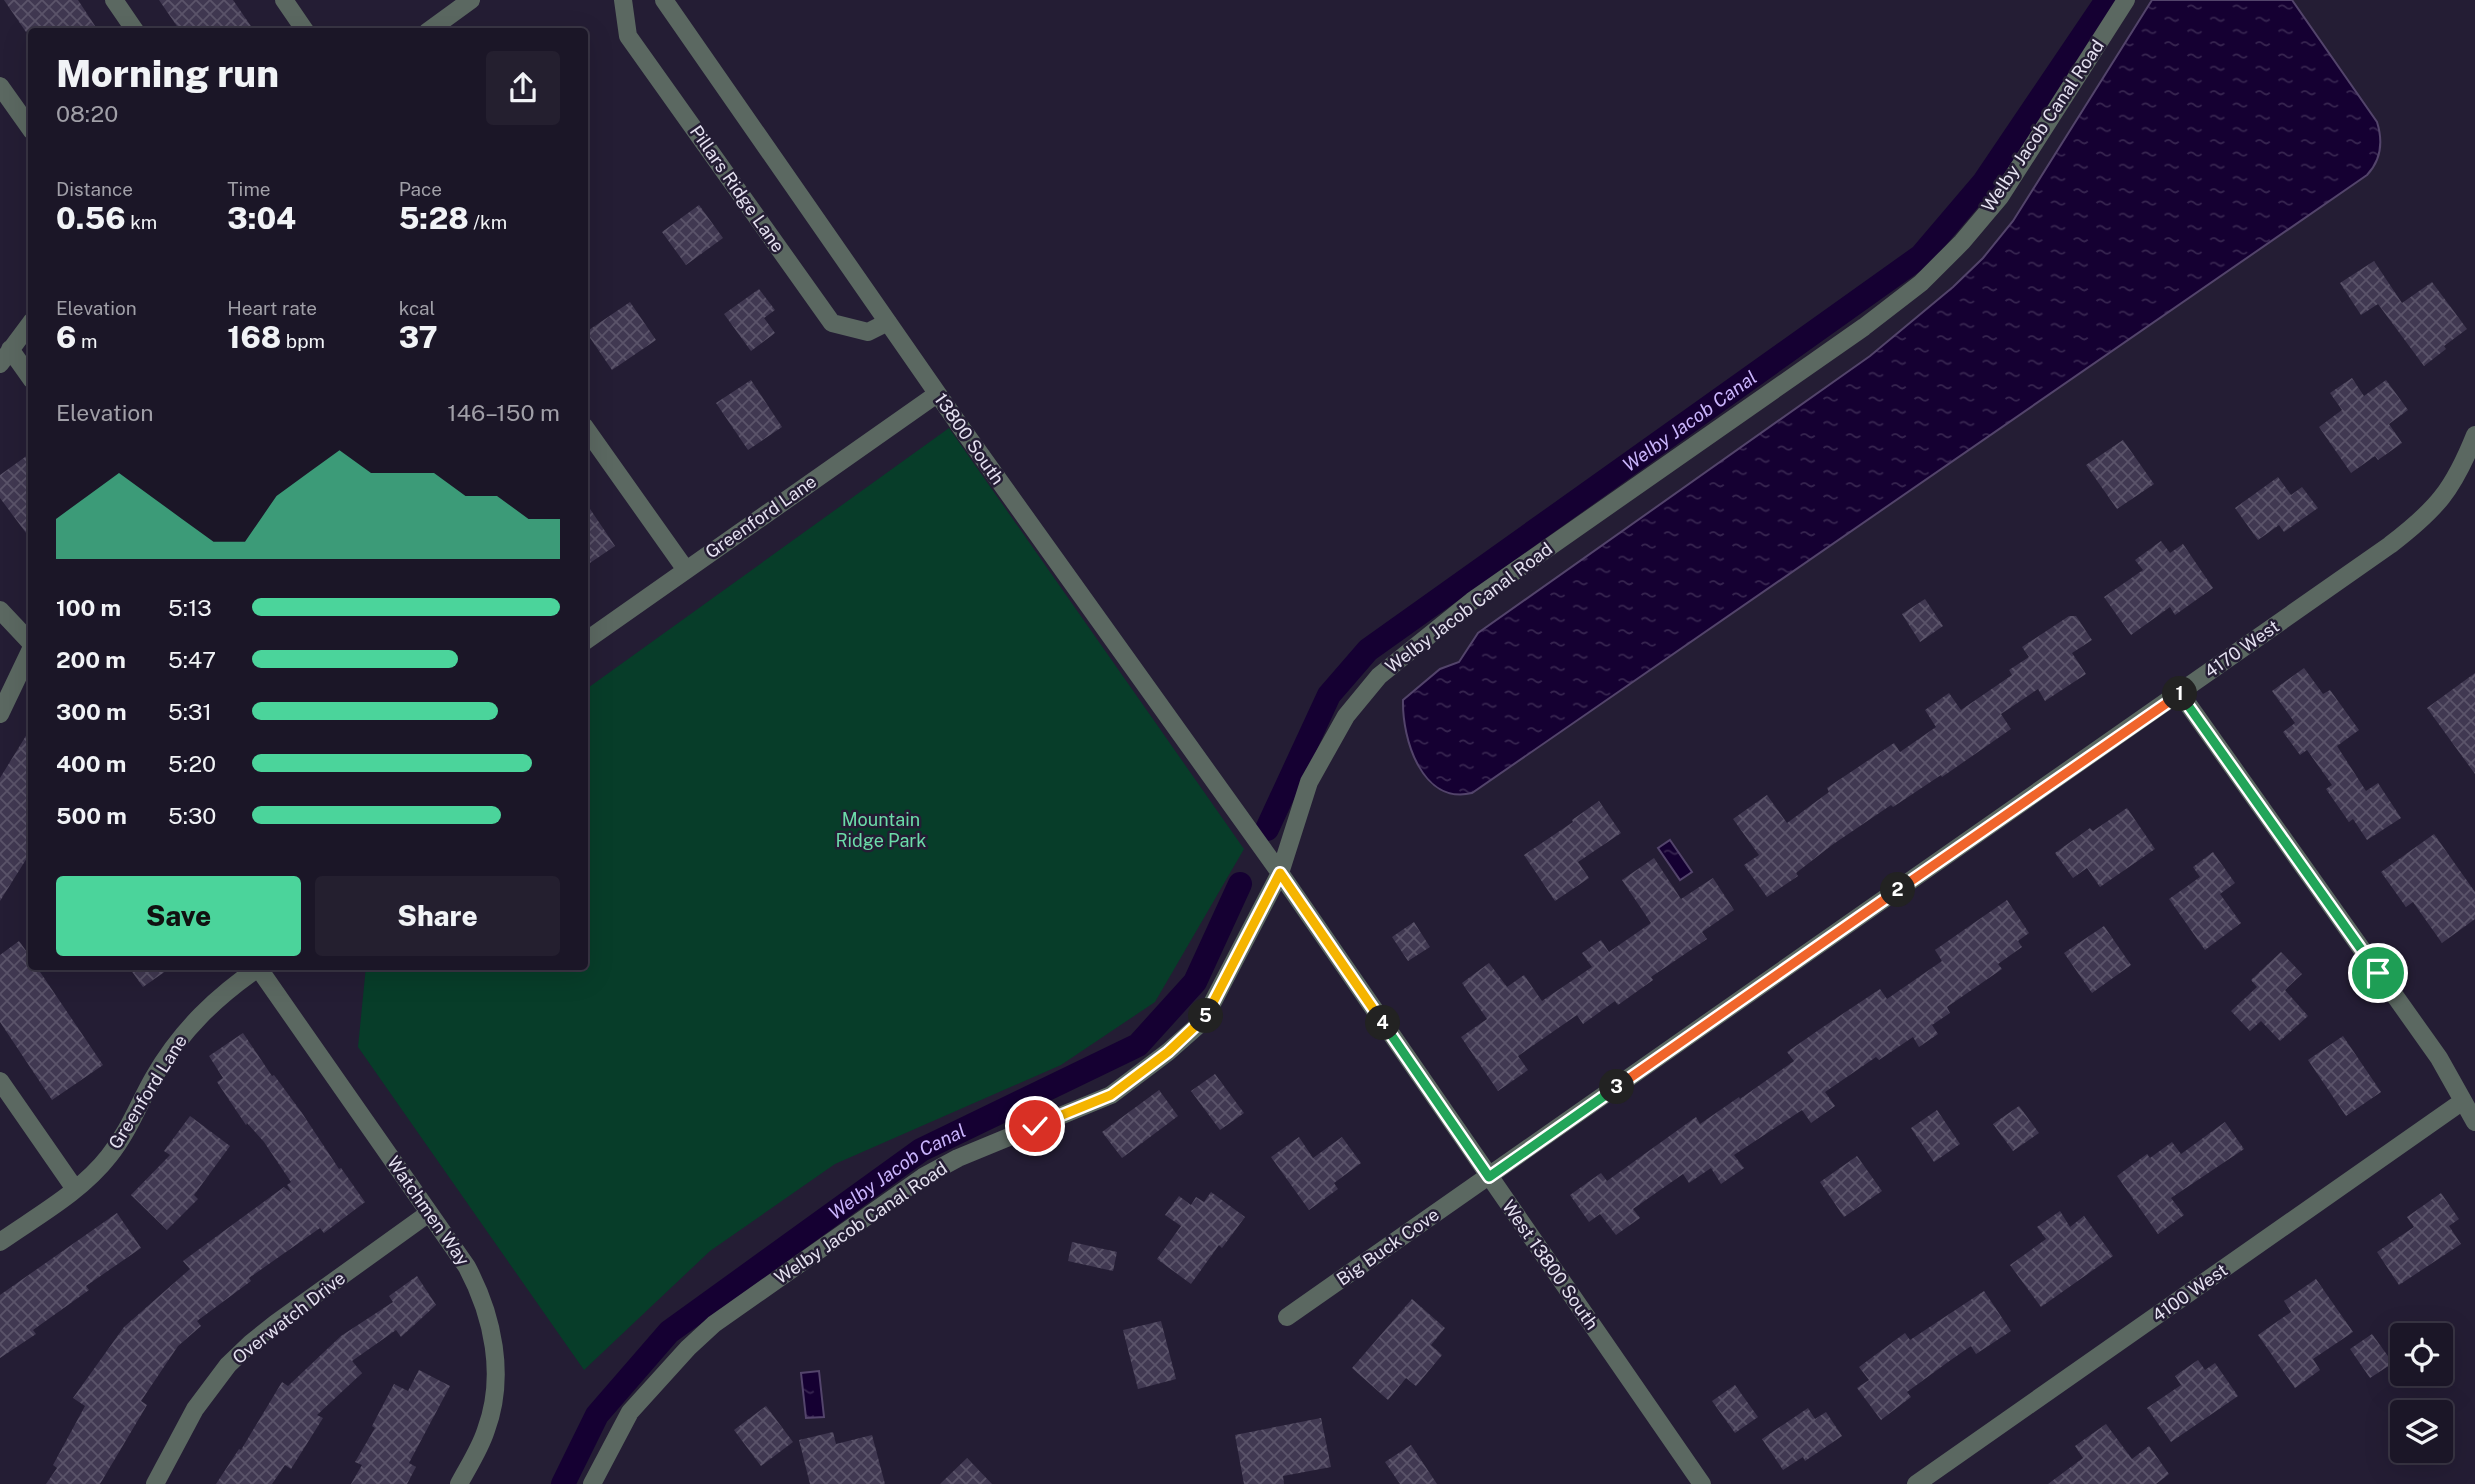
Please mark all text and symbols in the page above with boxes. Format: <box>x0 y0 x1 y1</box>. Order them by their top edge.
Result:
street label: Welby Jacob Canal Road <box>1977 36 2108 216</box>
text: Morning run <box>56 51 279 96</box>
button: share <box>486 51 560 125</box>
text: 08:20 <box>56 100 118 127</box>
street label: Pillars Ridge Lane <box>686 121 789 256</box>
text: Distance <box>56 178 133 200</box>
text: Time <box>227 178 271 200</box>
text: Pace <box>399 178 442 200</box>
text: 0.56 <box>56 200 126 236</box>
text: 3:04 <box>227 200 296 236</box>
text: 5:28 <box>399 200 469 236</box>
text: km <box>126 211 157 233</box>
text: /km <box>469 211 507 233</box>
text: Elevation <box>56 297 137 319</box>
text: Heart rate <box>227 297 317 319</box>
text: kcal <box>399 297 435 319</box>
text: 6 <box>56 319 76 355</box>
text: 168 <box>227 319 281 355</box>
text: 37 <box>399 319 438 355</box>
text: m <box>76 330 97 352</box>
text: bpm <box>281 330 325 352</box>
water label: Welby Jacob Canal <box>1618 366 1761 476</box>
street label: 13800 South <box>930 389 1009 488</box>
text: Elevation <box>56 399 154 426</box>
text: 146–150 m <box>447 399 560 426</box>
street label: Greenford Lane <box>701 471 820 563</box>
street label: Welby Jacob Canal Road <box>1381 538 1556 677</box>
text: 100 m <box>56 594 121 621</box>
text: 5:13 <box>168 594 212 621</box>
street label: 4170 West <box>2200 615 2283 682</box>
text: 200 m <box>56 646 126 673</box>
text: 5:47 <box>168 646 216 673</box>
pin: 1 <box>2162 676 2198 712</box>
text: 1 <box>2175 682 2184 704</box>
text: 300 m <box>56 698 127 725</box>
text: 5:31 <box>168 698 212 725</box>
text: 400 m <box>56 750 126 777</box>
text: 5:20 <box>168 750 216 777</box>
text: 500 m <box>56 802 127 829</box>
text: 5:30 <box>168 802 216 829</box>
park label: Mountain Ridge Park <box>836 809 926 851</box>
pin: 2 <box>1881 872 1916 908</box>
button: Save <box>56 876 301 956</box>
button: Share <box>315 876 560 956</box>
text: 2 <box>1891 878 1904 900</box>
pin <box>2348 943 2408 1003</box>
icon: arrive <box>2359 954 2397 992</box>
pin: 5 <box>1188 998 1224 1034</box>
text: 5 <box>1199 1004 1212 1026</box>
pin: 4 <box>1366 1006 1400 1040</box>
text: 4 <box>1376 1011 1389 1033</box>
street label: Greenford Lane <box>104 1031 191 1153</box>
pin: 3 <box>1600 1070 1634 1104</box>
text: 3 <box>1610 1075 1623 1097</box>
pin <box>1005 1096 1065 1156</box>
icon: check <box>1016 1107 1054 1145</box>
water label: Welby Jacob Canal <box>824 1119 969 1224</box>
street label: Watchmen Way <box>383 1152 474 1270</box>
street label: Welby Jacob Canal Road <box>771 1157 951 1288</box>
street label: West 13800 South <box>1498 1196 1603 1333</box>
street label: Big Buck Cove <box>1332 1204 1443 1290</box>
street label: 4100 West <box>2148 1259 2231 1326</box>
street label: Overwatch Drive <box>228 1267 349 1368</box>
map controls <box>2390 1323 2453 1463</box>
button: locate <box>2390 1323 2453 1386</box>
button: layers <box>2390 1400 2453 1463</box>

